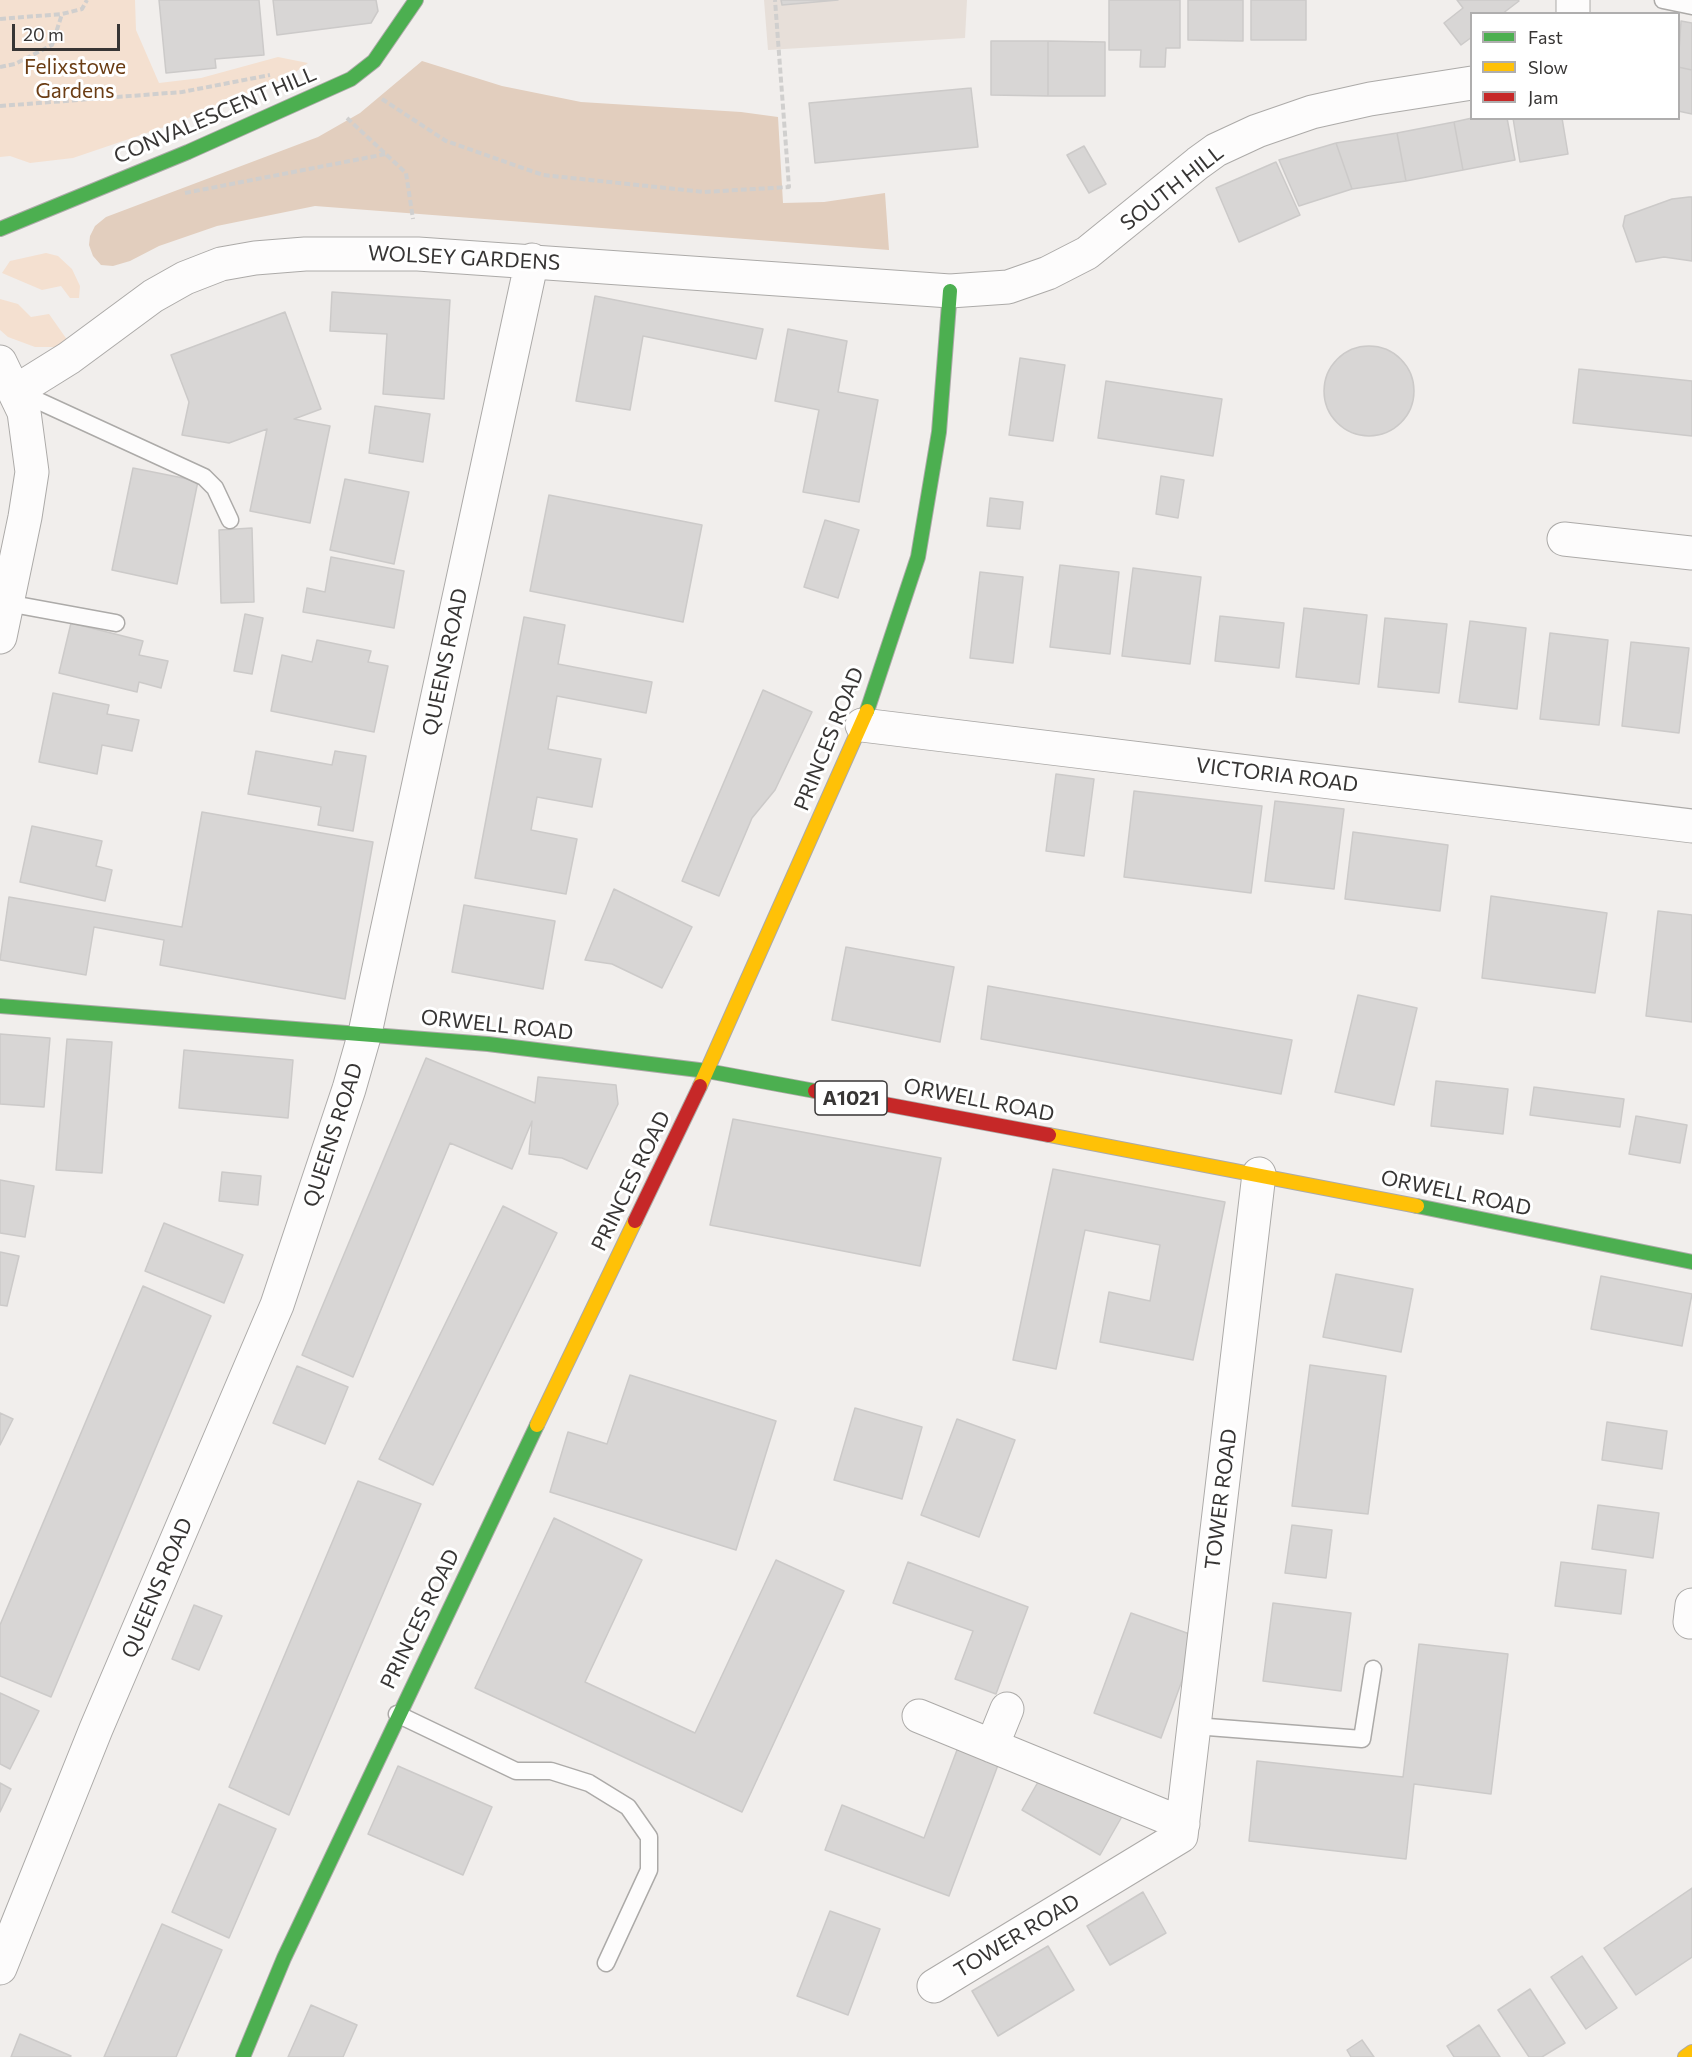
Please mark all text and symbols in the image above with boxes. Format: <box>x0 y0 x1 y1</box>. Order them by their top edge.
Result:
scale bar <box>15 12 123 50</box>
legend <box>1470 12 1680 120</box>
text: 20 m <box>23 23 64 45</box>
text: Fast <box>1528 26 1563 48</box>
park label: Felixstowe Gardens <box>24 54 126 104</box>
text: Slow <box>1528 56 1568 78</box>
street label: CONVALESCENT HILL <box>110 61 320 169</box>
text: Jam <box>1528 86 1558 108</box>
street label: SOUTH HILL <box>1116 140 1228 236</box>
street label: WOLSEY GARDENS <box>367 240 561 276</box>
street label: QUEENS ROAD <box>417 586 473 738</box>
street label: PRINCES ROAD <box>789 664 869 814</box>
street label: VICTORIA ROAD <box>1194 753 1360 797</box>
street label: ORWELL ROAD <box>420 1004 574 1046</box>
street label: QUEENS ROAD <box>298 1060 368 1210</box>
street label: ORWELL ROAD <box>901 1073 1057 1127</box>
road number: A1021 <box>815 1081 887 1115</box>
street label: PRINCES ROAD <box>586 1107 676 1255</box>
street label: ORWELL ROAD <box>1379 1165 1533 1221</box>
street label: TOWER ROAD <box>1200 1427 1242 1571</box>
street label: QUEENS ROAD <box>116 1514 198 1662</box>
street label: PRINCES ROAD <box>375 1545 465 1693</box>
street label: TOWER ROAD <box>950 1889 1084 1983</box>

